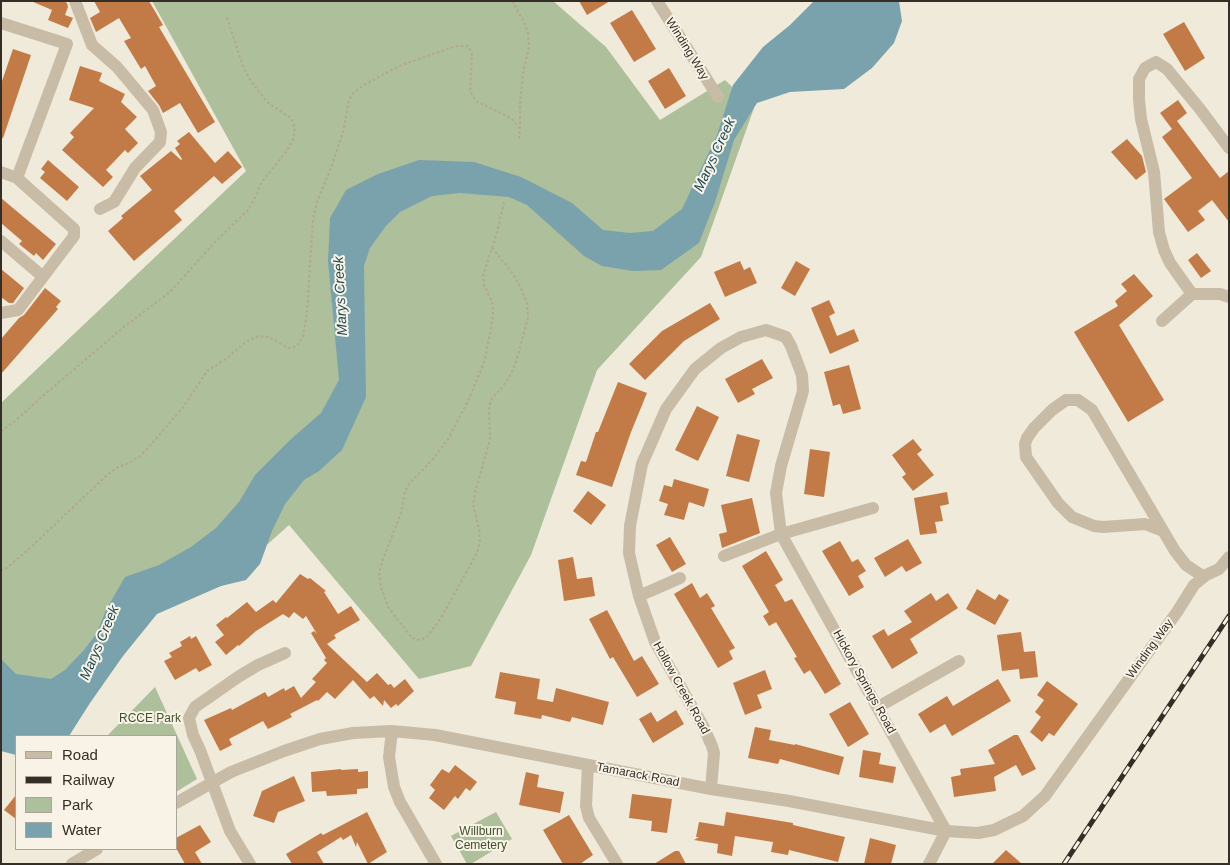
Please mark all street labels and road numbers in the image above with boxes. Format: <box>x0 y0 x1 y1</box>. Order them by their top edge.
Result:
street label: Winding Way <box>662 15 712 83</box>
street label: Winding Way <box>1124 616 1176 682</box>
street label: Hickory Springs Road <box>830 628 898 736</box>
street label: Hollow Creek Road <box>650 639 712 737</box>
street label: Tamarack Road <box>595 760 681 790</box>

